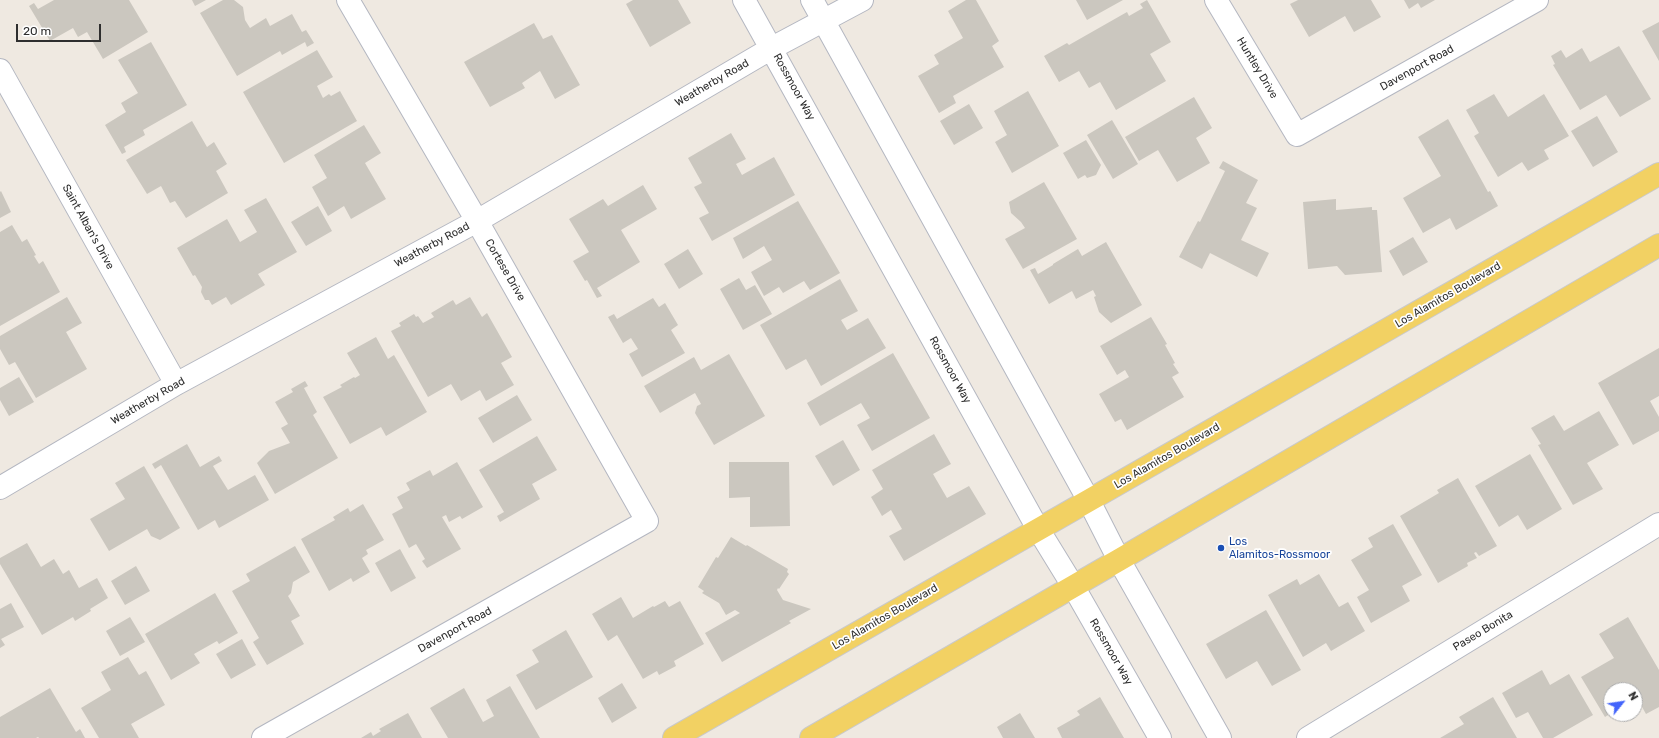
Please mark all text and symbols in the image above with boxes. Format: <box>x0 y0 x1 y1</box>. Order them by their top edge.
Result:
scale bar <box>18 16 103 42</box>
text: 20 m <box>23 24 51 38</box>
street label: Huntley Drive <box>1234 35 1280 101</box>
street label: Davenport Road <box>1378 42 1456 94</box>
street label: Rossmoor Way <box>770 51 818 123</box>
street label: Weatherby Road <box>673 56 751 110</box>
street label: Saint Alban's Drive <box>59 182 117 272</box>
street label: Weatherby Road <box>392 220 472 270</box>
street label: Cortese Drive <box>482 237 528 303</box>
street label: Los Alamitos Boulevard <box>1393 259 1503 331</box>
street label: Rossmoor Way <box>926 334 974 406</box>
street label: Weatherby Road <box>109 374 187 428</box>
street label: Los Alamitos Boulevard <box>1112 420 1222 492</box>
place label: Los Alamitos-Rossmoor <box>1229 535 1330 561</box>
marker: Los Alamitos-Rossmoor <box>1216 543 1226 553</box>
street label: Los Alamitos Boulevard <box>830 581 940 653</box>
street label: Davenport Road <box>416 604 494 656</box>
street label: Paseo Bonita <box>1451 608 1515 654</box>
street label: Rossmoor Way <box>1087 616 1135 688</box>
north arrow <box>1603 682 1643 722</box>
text: N <box>1625 690 1641 703</box>

